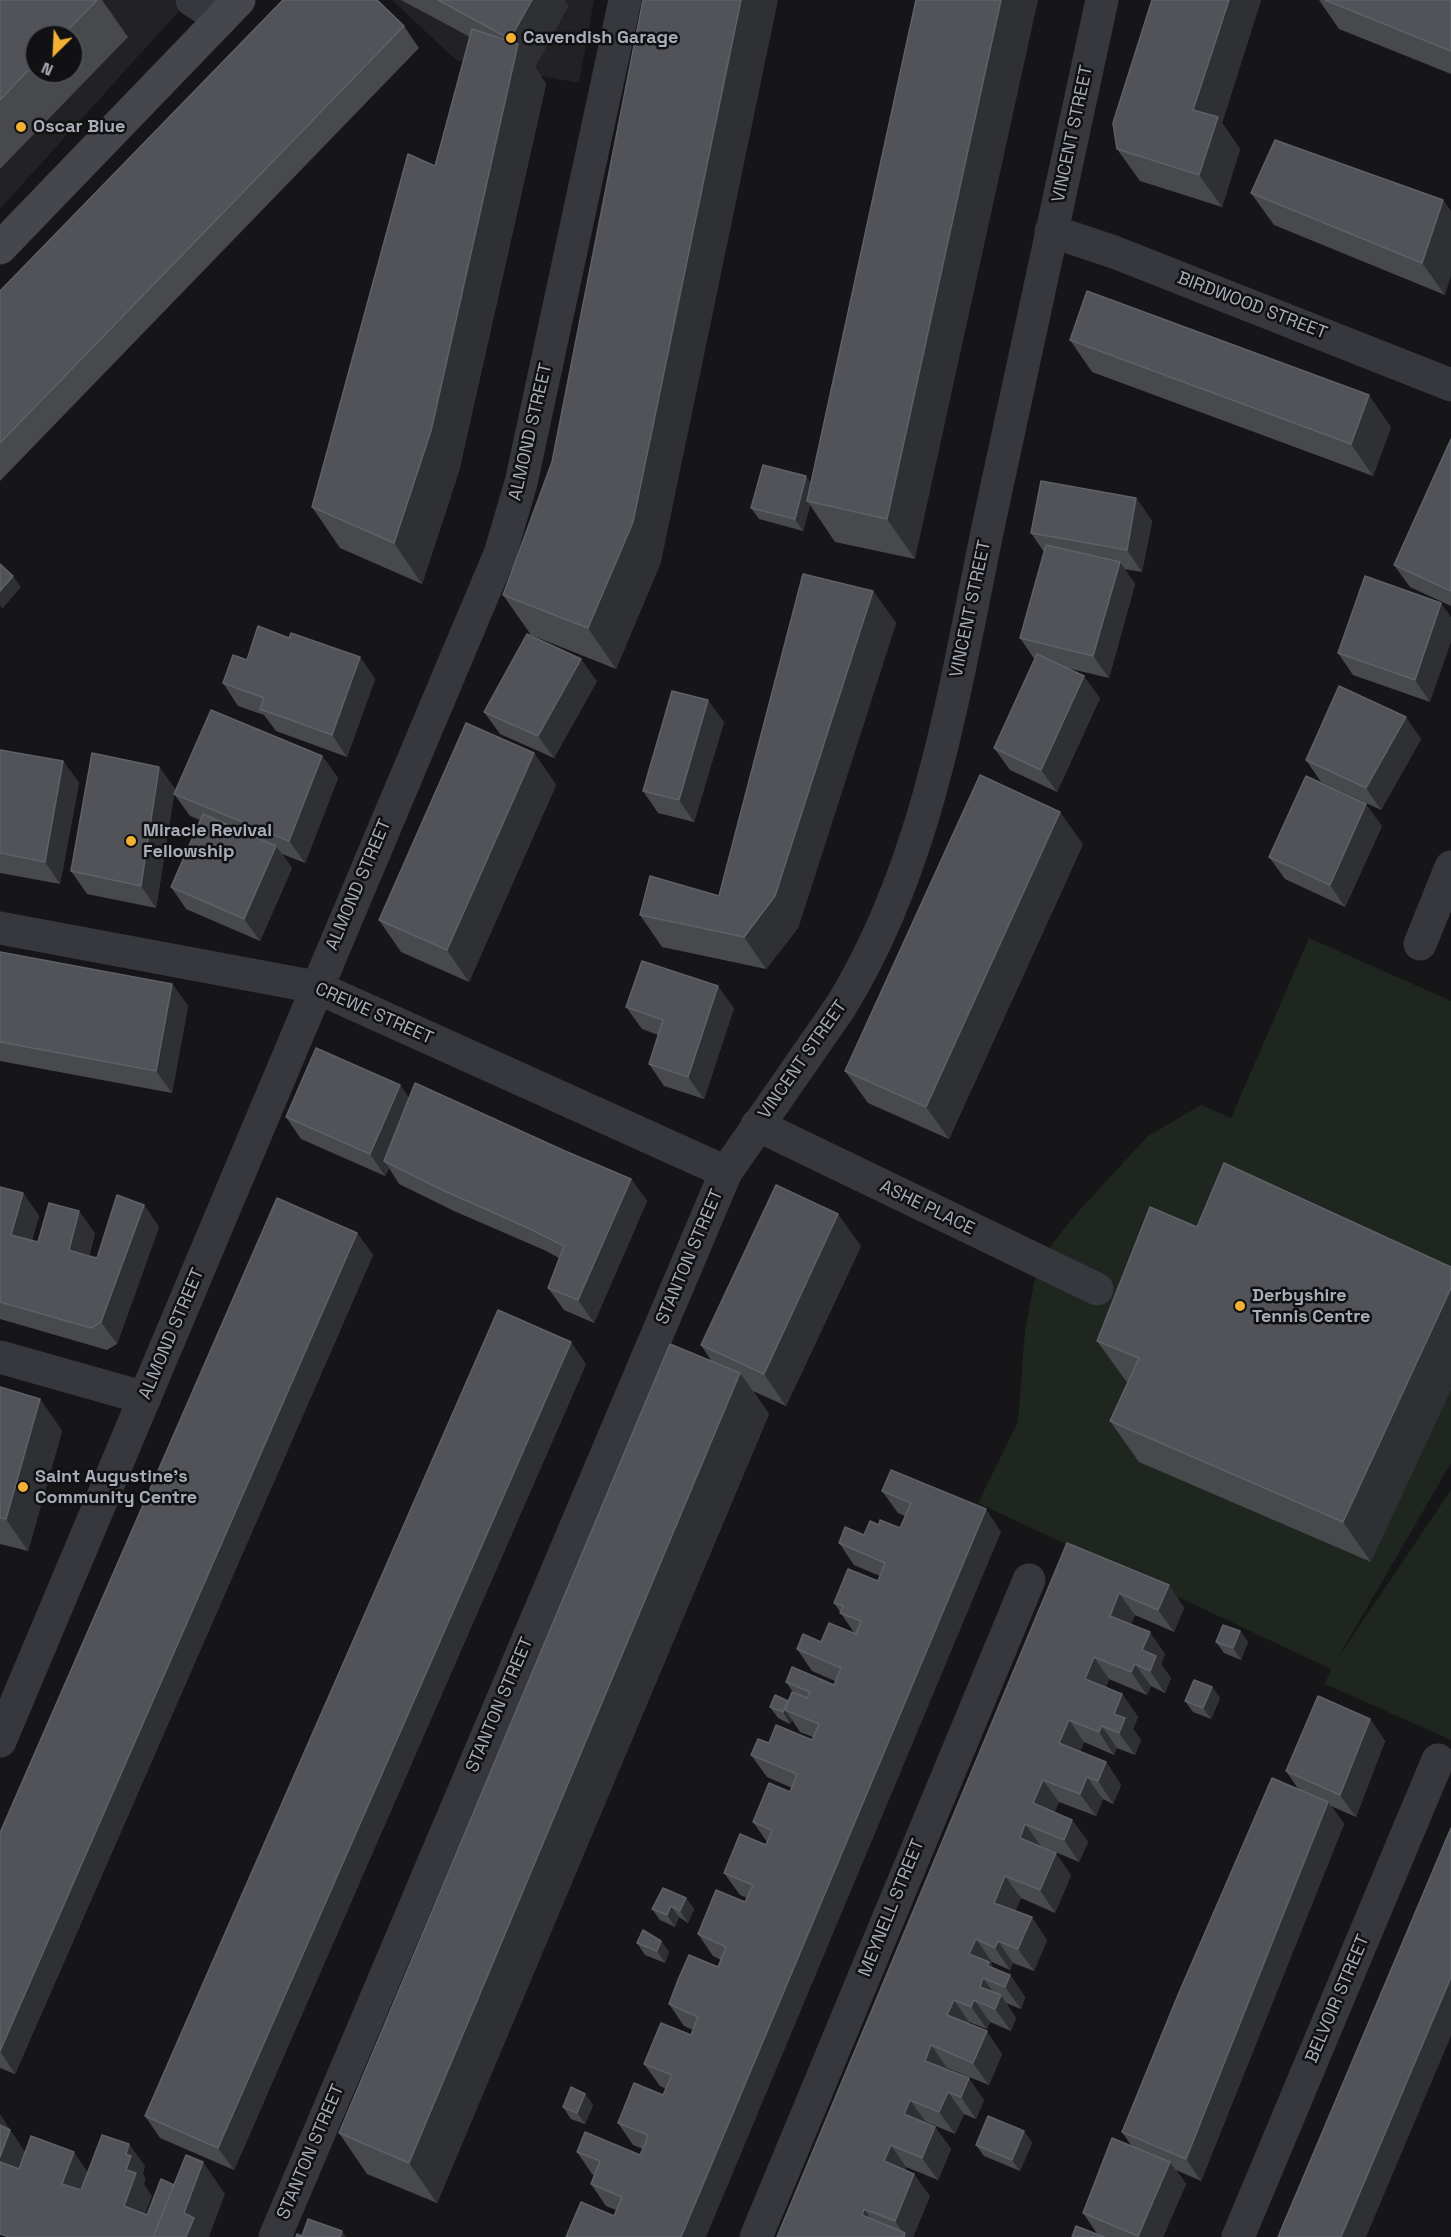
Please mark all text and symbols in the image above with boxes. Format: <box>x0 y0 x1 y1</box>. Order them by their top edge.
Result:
north arrow <box>24 24 84 84</box>
place label: Cavendish Garage <box>523 27 678 49</box>
marker: Cavendish Garage <box>504 31 518 45</box>
text: N <box>38 57 56 81</box>
street label: VINCENT STREET <box>1048 63 1098 205</box>
place label: Oscar Blue <box>33 116 125 138</box>
marker: Oscar Blue <box>14 120 28 134</box>
street label: BIRDWOOD STREET <box>1174 268 1330 344</box>
street label: ALMOND STREET <box>505 361 557 503</box>
street label: VINCENT STREET <box>946 538 996 680</box>
street label: ALMOND STREET <box>322 816 396 954</box>
place label: Miracle Revival Fellowship <box>143 820 272 862</box>
marker: Miracle Revival Fellowship <box>124 834 138 848</box>
street label: CREWE STREET <box>312 978 436 1050</box>
street label: VINCENT STREET <box>754 997 852 1123</box>
street label: ASHE PLACE <box>876 1176 978 1240</box>
street label: STANTON STREET <box>652 1186 728 1328</box>
street label: ALMOND STREET <box>135 1265 209 1403</box>
place label: Derbyshire Tennis Centre <box>1252 1285 1370 1328</box>
marker: Derbyshire Tennis Centre <box>1233 1299 1247 1313</box>
place label: Saint Augustine's Community Centre <box>35 1466 197 1508</box>
marker: Saint Augustine's Community Centre <box>16 1480 30 1494</box>
street label: STANTON STREET <box>462 1634 538 1776</box>
street label: MEYNELL STREET <box>855 1836 929 1980</box>
street label: BELVOIR STREET <box>1301 1932 1375 2066</box>
street label: STANTON STREET <box>273 2081 349 2223</box>

